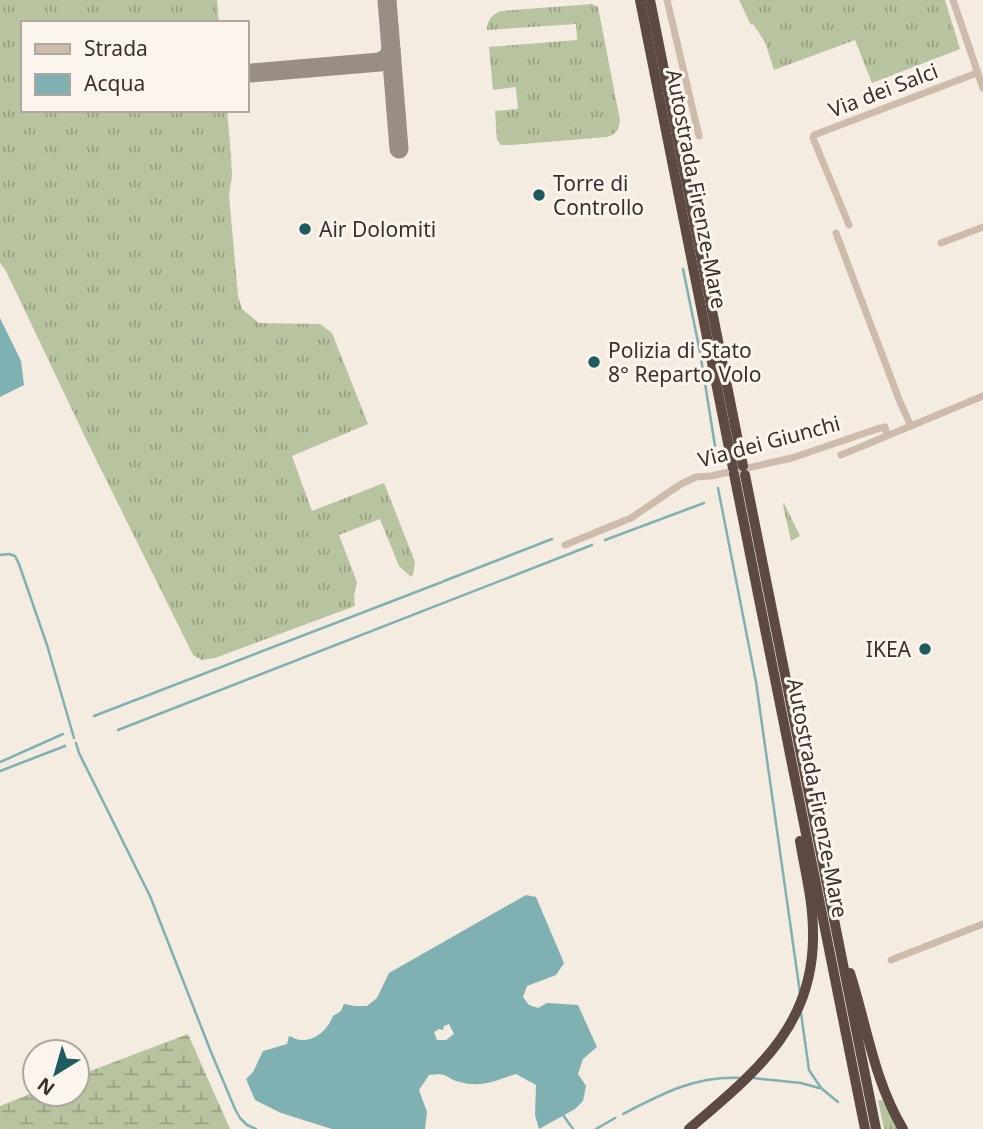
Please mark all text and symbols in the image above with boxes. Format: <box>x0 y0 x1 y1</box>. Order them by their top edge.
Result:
legend <box>21 21 248 112</box>
text: Strada <box>84 34 148 62</box>
street label: Via dei Salci <box>824 56 942 124</box>
street label: Autostrada Firenze-Mare <box>660 67 734 311</box>
text: Acqua <box>84 69 145 97</box>
place label: Torre di Controllo <box>553 169 644 221</box>
marker: Torre di Controllo <box>531 187 547 203</box>
place label: Air Dolomiti <box>319 215 436 243</box>
marker: Air Dolomiti <box>297 221 313 237</box>
place label: Polizia di Stato 8° Reparto Volo <box>608 336 762 388</box>
marker: Polizia di Stato 8° Reparto Volo <box>586 354 602 370</box>
street label: Via dei Giunchi <box>695 409 843 473</box>
place label: IKEA <box>866 635 912 663</box>
marker: IKEA <box>917 641 933 657</box>
street label: Autostrada Firenze-Mare <box>781 676 855 920</box>
north arrow <box>21 1038 91 1108</box>
text: N <box>32 1072 60 1102</box>

